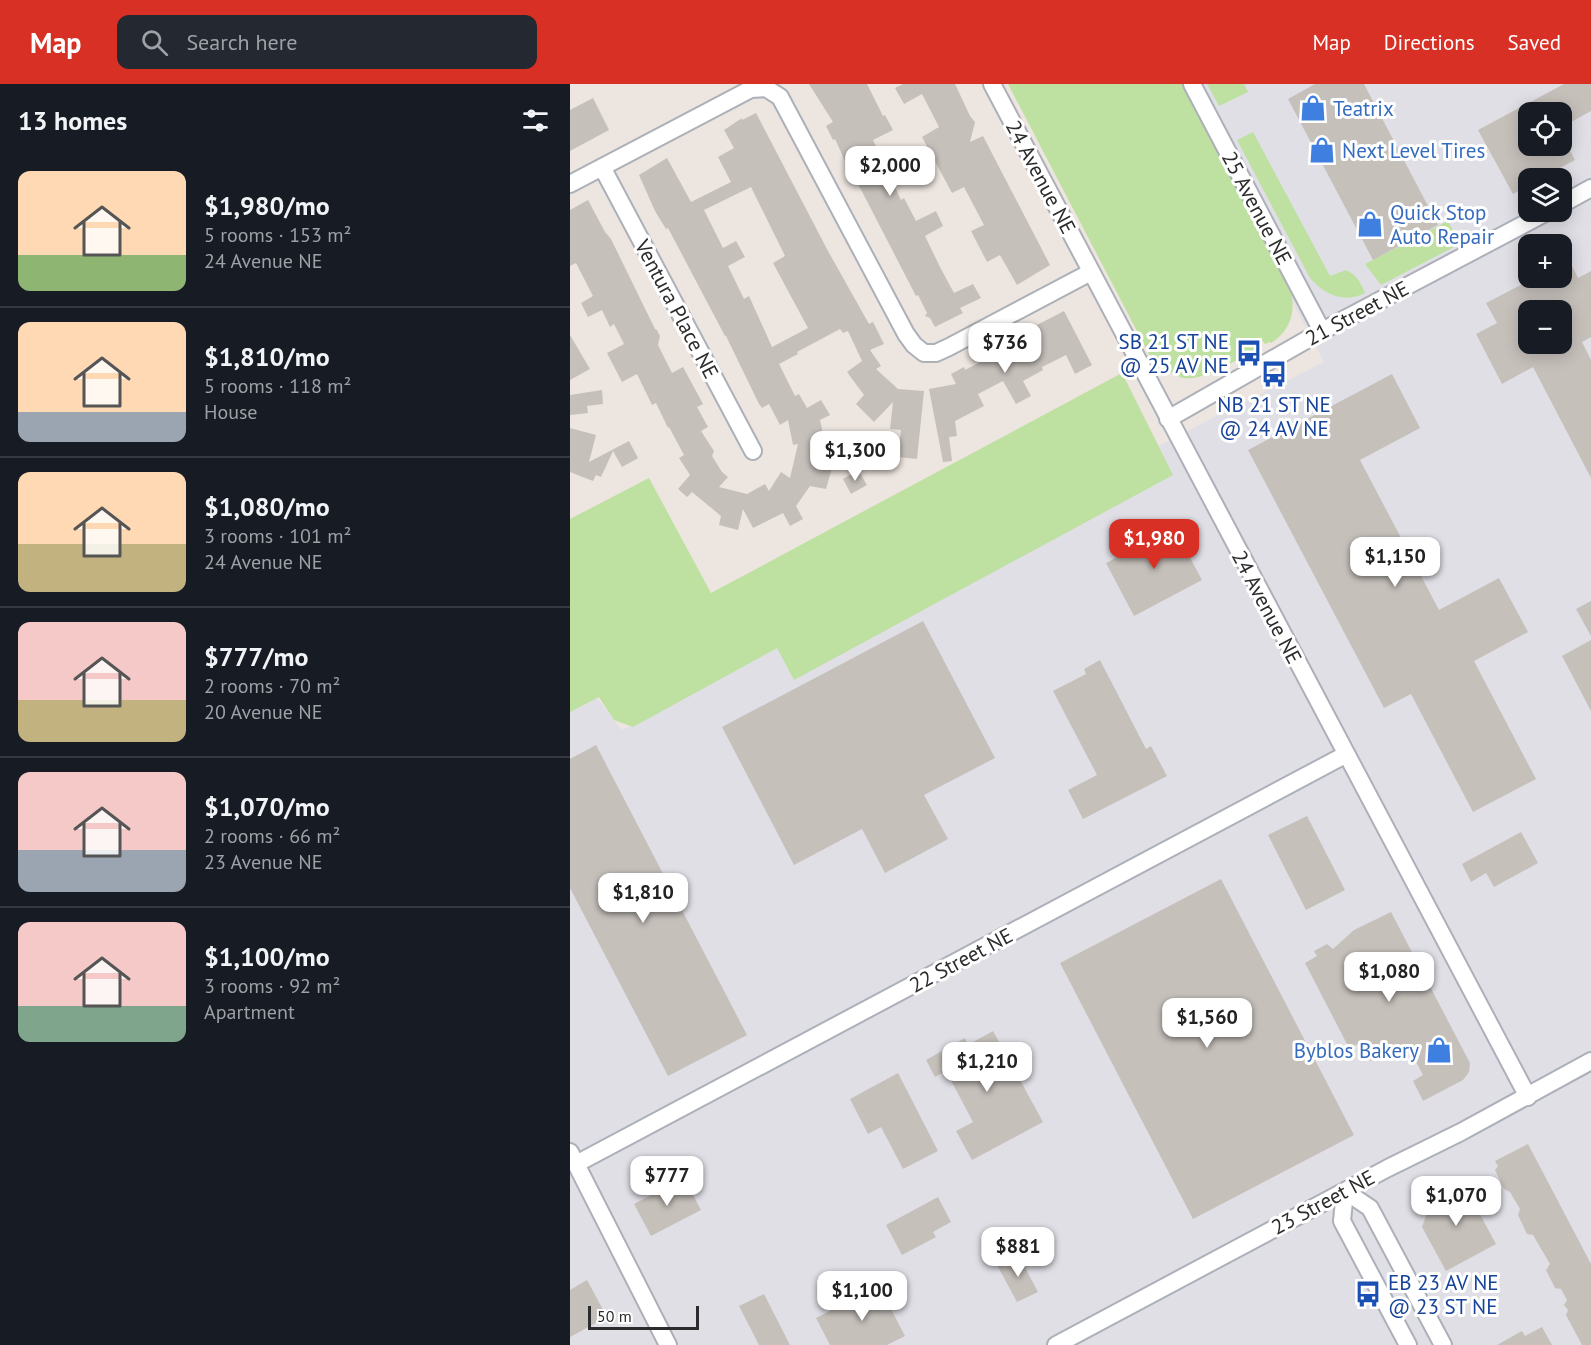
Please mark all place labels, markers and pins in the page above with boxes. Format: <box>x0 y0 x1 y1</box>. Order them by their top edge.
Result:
shop icon: Teatrix <box>1298 93 1328 123</box>
place label: Teatrix <box>1333 95 1394 122</box>
shop icon: Next Level Tires <box>1307 135 1337 165</box>
place label: Next Level Tires <box>1342 137 1485 164</box>
pin: $2,000 <box>841 146 939 197</box>
place label: Quick Stop Auto Repair <box>1390 199 1494 250</box>
shop icon: Quick Stop Auto Repair <box>1355 209 1385 239</box>
pin: $736 <box>969 323 1041 374</box>
place label: SB 21 ST NE @ 25 AV NE <box>1119 328 1229 379</box>
bus stop icon: SB 21 ST NE @ 25 AV NE <box>1234 338 1264 368</box>
bus stop icon: NB 21 ST NE @ 24 AV NE <box>1259 359 1289 389</box>
place label: NB 21 ST NE @ 24 AV NE <box>1217 391 1331 442</box>
pin: $1,300 <box>806 431 904 482</box>
pin: $1,980 <box>1105 519 1203 570</box>
pin: $1,150 <box>1346 537 1444 588</box>
pin: $1,810 <box>594 873 692 924</box>
pin: $1,080 <box>1340 952 1438 1003</box>
pin: $1,560 <box>1158 998 1256 1049</box>
shop icon: Byblos Bakery <box>1424 1035 1454 1065</box>
place label: Byblos Bakery <box>1294 1037 1419 1064</box>
pin: $1,210 <box>938 1042 1036 1093</box>
pin: $777 <box>631 1156 703 1207</box>
pin: $1,070 <box>1407 1176 1505 1227</box>
pin: $881 <box>982 1227 1054 1278</box>
place label: EB 23 AV NE @ 23 ST NE <box>1388 1269 1499 1320</box>
pin: $1,100 <box>813 1271 911 1322</box>
bus stop icon: EB 23 AV NE @ 23 ST NE <box>1353 1279 1383 1309</box>

